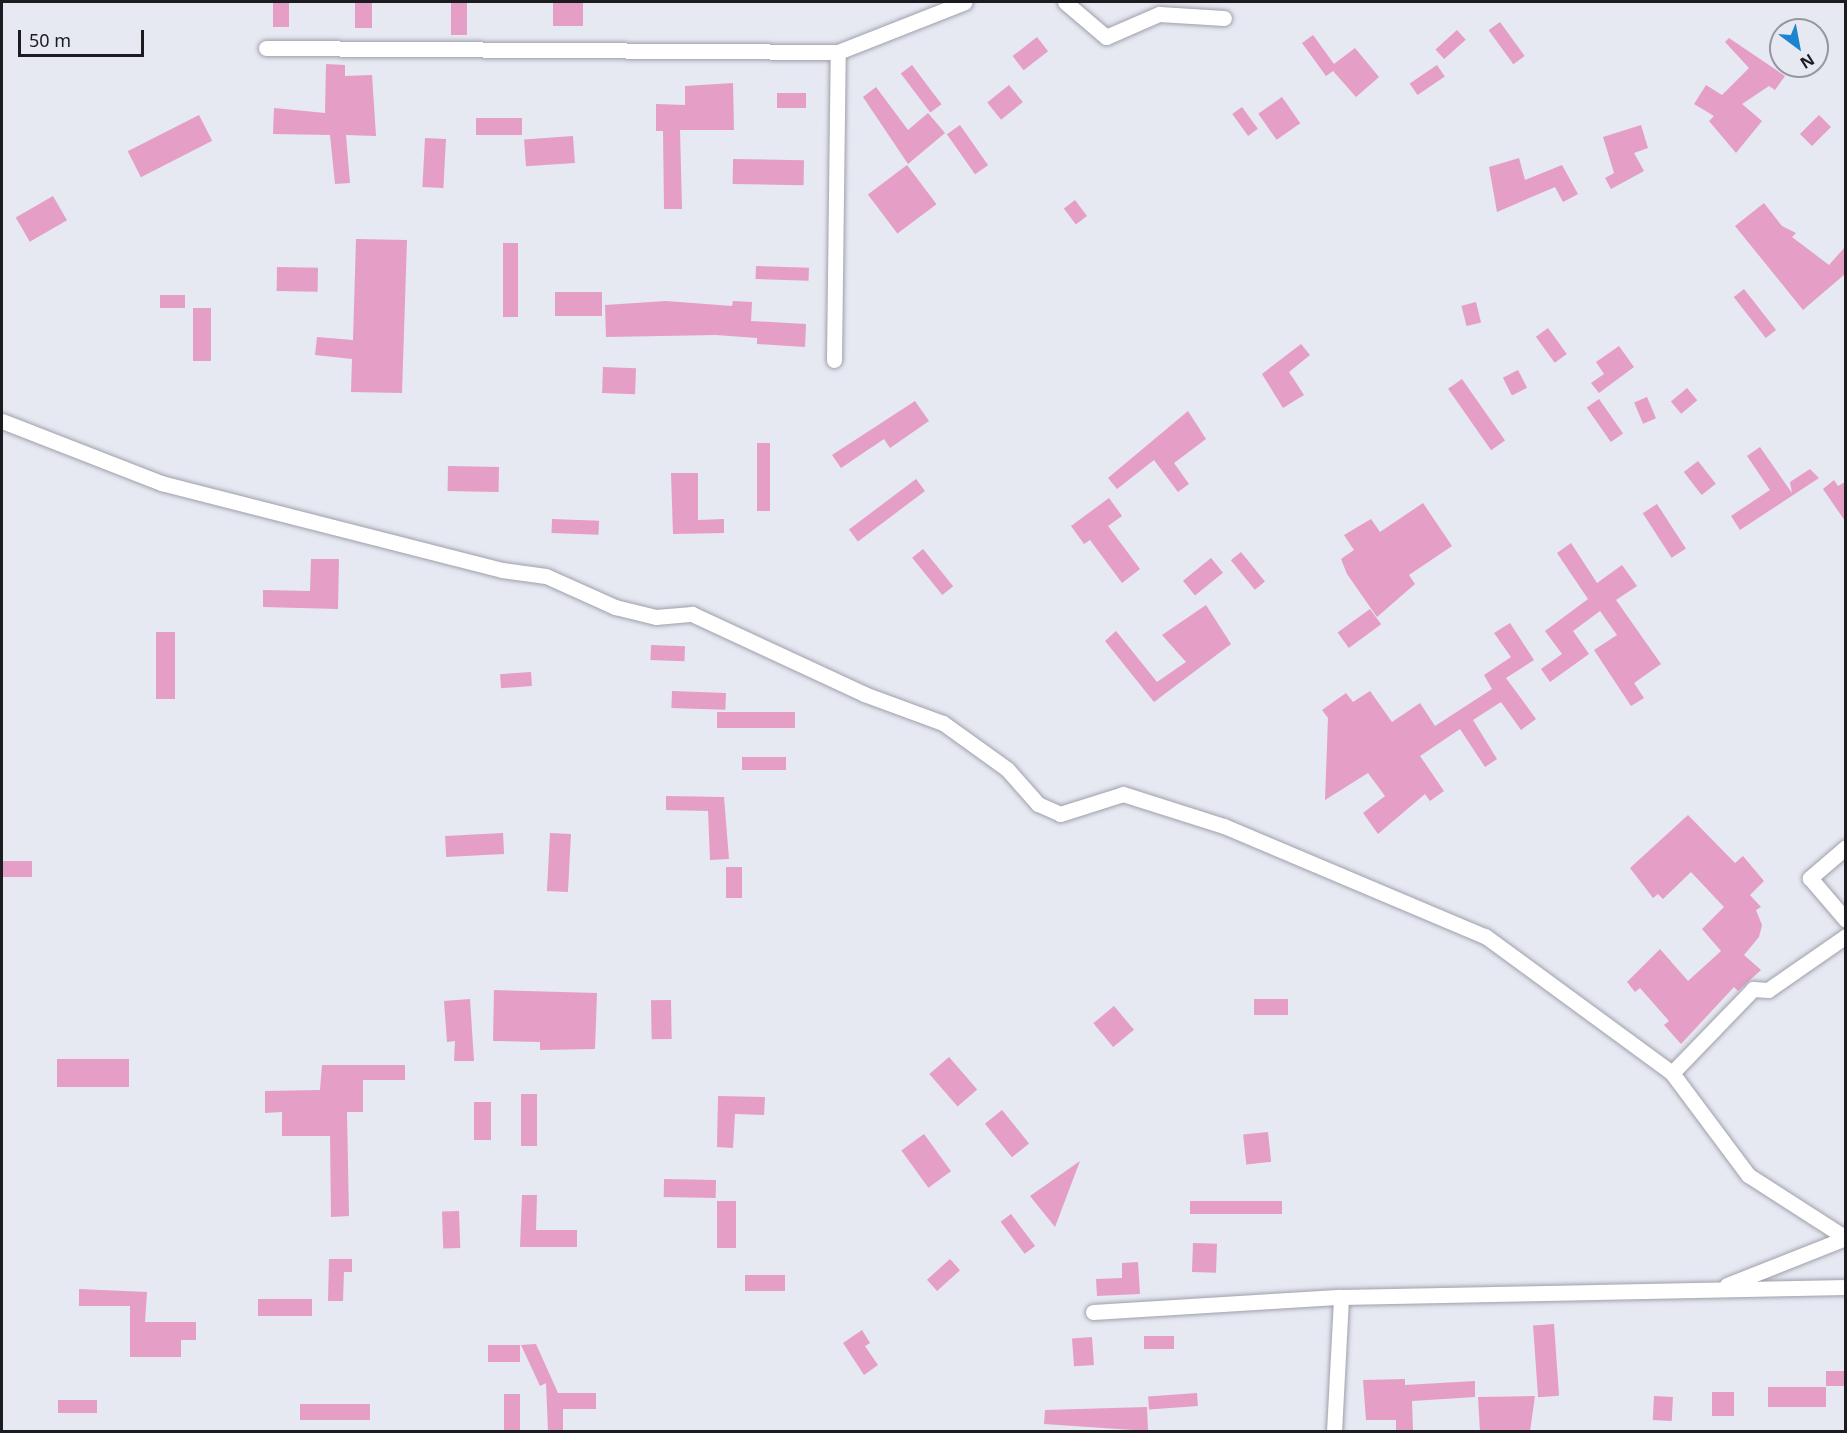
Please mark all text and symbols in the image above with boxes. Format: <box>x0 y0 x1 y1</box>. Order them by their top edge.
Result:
scale bar <box>21 18 147 56</box>
north arrow <box>1769 18 1829 78</box>
text: 50 m <box>29 28 71 52</box>
text: N <box>1796 49 1819 74</box>

